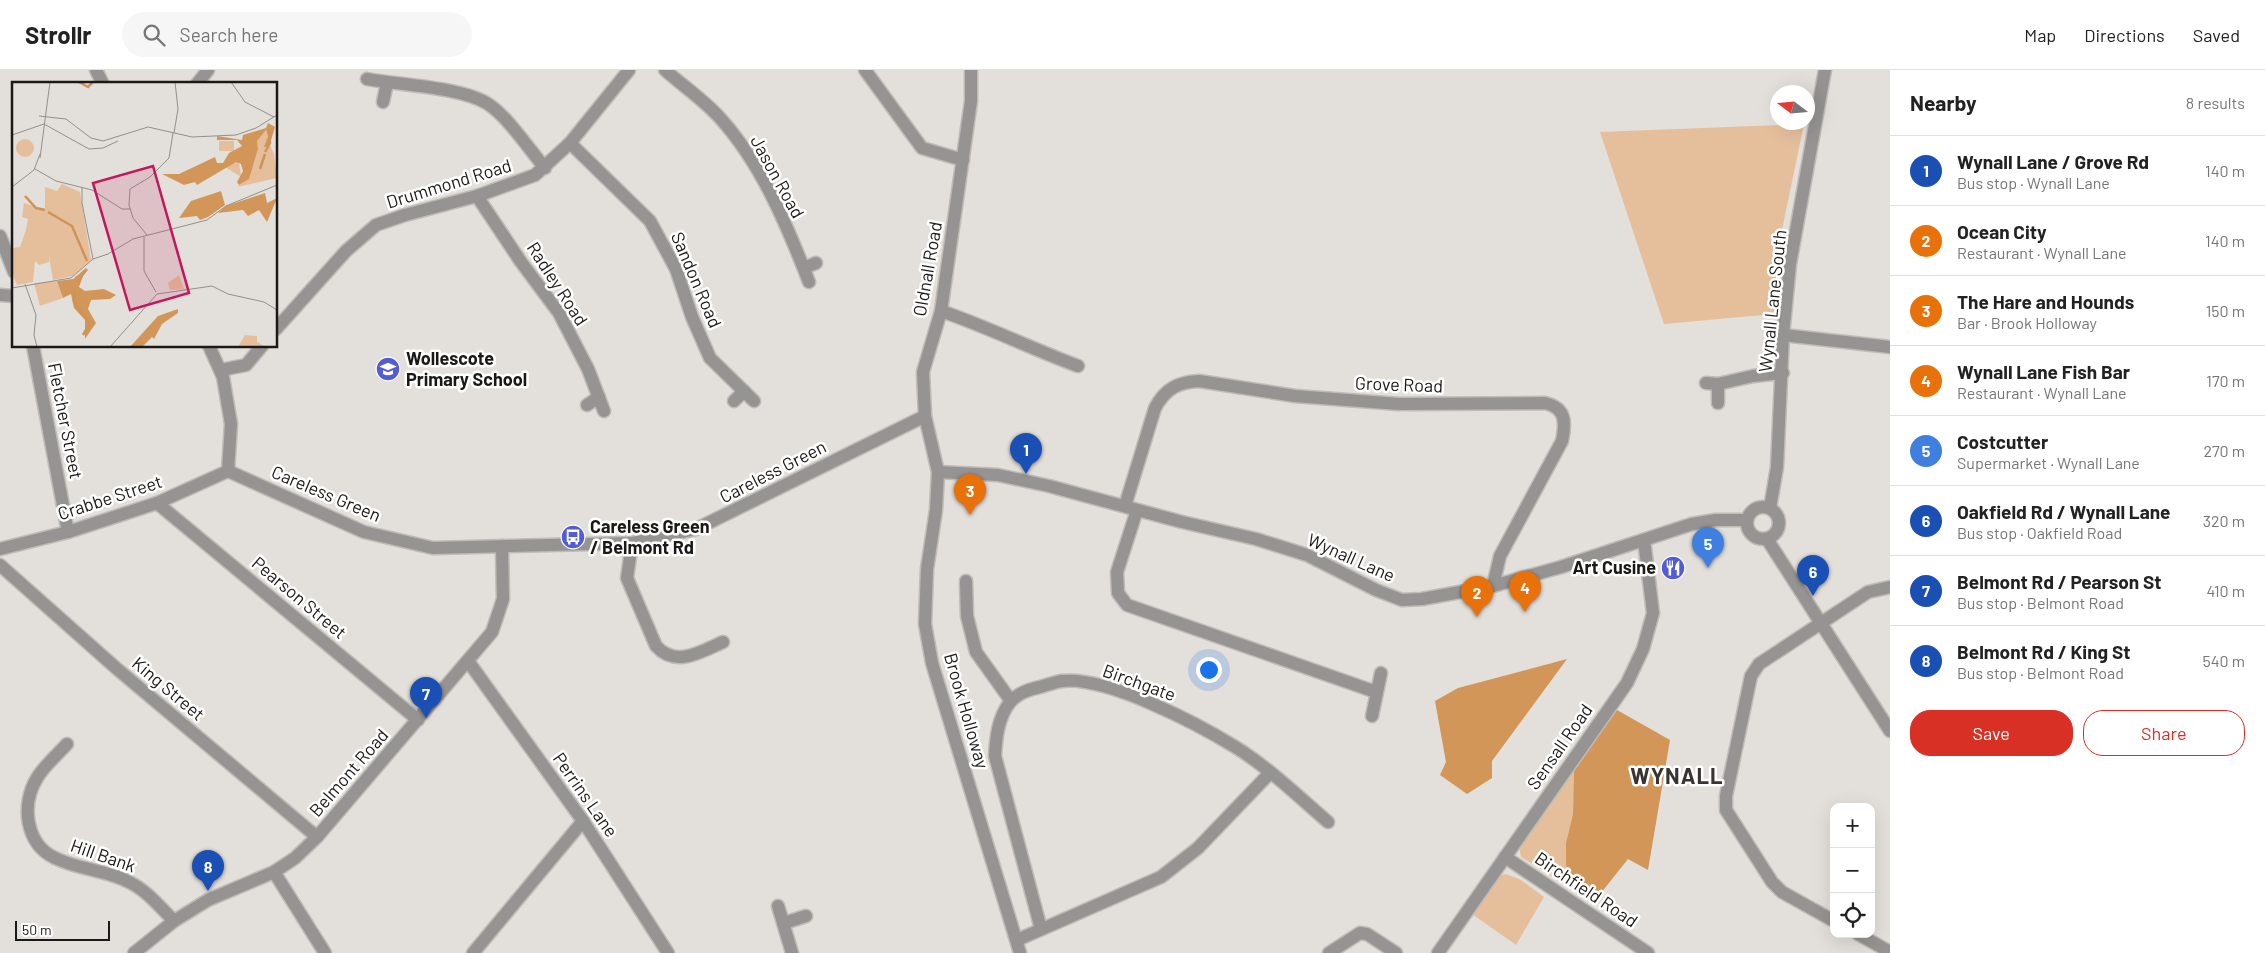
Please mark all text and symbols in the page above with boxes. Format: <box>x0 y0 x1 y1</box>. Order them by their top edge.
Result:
search box <box>122 12 472 57</box>
text: Strollr <box>25 20 92 49</box>
icon: search <box>140 21 168 49</box>
text: Search here <box>180 23 278 46</box>
text: Map <box>2024 24 2056 46</box>
text: Directions <box>2084 24 2165 46</box>
text: Saved <box>2193 24 2240 46</box>
inset map <box>12 82 278 348</box>
north arrow <box>1770 85 1815 130</box>
text: Nearby <box>1910 90 1976 115</box>
text: 8 results <box>2186 93 2245 112</box>
street label: Jason Road <box>746 131 810 222</box>
text: Wynall Lane / Grove Rd <box>1957 150 2149 173</box>
street label: Drummond Road <box>384 154 514 213</box>
text: 1 <box>1923 161 1929 180</box>
text: 140 m <box>2205 161 2245 180</box>
text: Bus stop · Wynall Lane <box>1957 173 2110 192</box>
street label: Oldnall Road <box>908 220 946 318</box>
text: Ocean City <box>1957 220 2047 243</box>
street label: Sandon Road <box>667 228 727 331</box>
street label: Wynall Lane South <box>1754 229 1790 373</box>
text: 2 <box>1922 231 1930 250</box>
text: 140 m <box>2205 231 2245 250</box>
street label: Radley Road <box>523 238 593 329</box>
text: Restaurant · Wynall Lane <box>1957 243 2127 262</box>
text: The Hare and Hounds <box>1957 290 2134 313</box>
text: 3 <box>1922 301 1930 320</box>
text: 150 m <box>2206 301 2245 320</box>
text: Bar · Brook Holloway <box>1957 313 2097 332</box>
place label: Wollescote Primary School <box>406 347 527 390</box>
school or university icon: Wollescote Primary School <box>375 356 401 382</box>
text: Wynall Lane Fish Bar <box>1957 360 2130 383</box>
street label: Fletcher Street <box>44 361 88 481</box>
street label: Grove Road <box>1355 371 1443 397</box>
text: 4 <box>1921 371 1931 390</box>
text: 170 m <box>2206 371 2245 390</box>
text: Restaurant · Wynall Lane <box>1957 383 2127 402</box>
text: Costcutter <box>1957 430 2048 453</box>
pin: 1 <box>1010 433 1042 474</box>
street label: Careless Green <box>716 435 830 507</box>
text: 5 <box>1922 441 1930 460</box>
text: 270 m <box>2203 441 2245 460</box>
text: Supermarket · Wynall Lane <box>1957 453 2140 472</box>
street label: Careless Green <box>268 460 384 526</box>
street label: Crabbe Street <box>55 470 165 524</box>
pin: 3 <box>954 474 986 515</box>
text: Oakfield Rd / Wynall Lane <box>1957 500 2170 523</box>
text: 6 <box>1922 511 1930 530</box>
text: 320 m <box>2203 511 2245 530</box>
place label: Careless Green / Belmont Rd <box>590 515 710 558</box>
text: Bus stop · Oakfield Road <box>1957 523 2122 542</box>
bus stop icon: Careless Green / Belmont Rd <box>560 524 586 550</box>
pin: 5 <box>1692 527 1724 568</box>
street label: Wynall Lane <box>1304 528 1399 586</box>
street label: Pearson Street <box>248 551 351 643</box>
restaurant icon: Art Cusine <box>1660 555 1686 581</box>
pin: 6 <box>1797 555 1829 596</box>
place label: Art Cusine <box>1572 556 1656 578</box>
text: Belmont Rd / Pearson St <box>1957 570 2162 593</box>
pin: 4 <box>1509 571 1541 612</box>
pin: 2 <box>1461 576 1493 617</box>
text: 7 <box>1922 581 1930 600</box>
text: 410 m <box>2207 581 2245 600</box>
text: Bus stop · Belmont Road <box>1957 593 2124 612</box>
text: Belmont Rd / King St <box>1957 640 2131 663</box>
street label: Brook Holloway <box>940 650 994 771</box>
text: 8 <box>1922 651 1930 670</box>
text: 540 m <box>2202 651 2245 670</box>
street label: King Street <box>128 652 209 725</box>
your location <box>1196 657 1222 683</box>
street label: Birchgate <box>1100 659 1179 705</box>
text: Bus stop · Belmont Road <box>1957 663 2124 682</box>
pin: 7 <box>410 677 442 718</box>
street label: Sensall Road <box>1522 699 1597 793</box>
button: Save <box>1910 710 2073 756</box>
button: Share <box>2083 710 2245 756</box>
street label: Belmont Road <box>304 724 392 821</box>
street label: Perrins Lane <box>549 748 623 841</box>
district label: WYNALL <box>1630 762 1724 788</box>
map controls <box>1830 803 1875 938</box>
button: + <box>1830 803 1875 848</box>
street label: Hill Bank <box>68 834 139 876</box>
street label: Birchfield Road <box>1531 847 1642 932</box>
button: − <box>1830 848 1875 893</box>
pin: 8 <box>192 850 224 891</box>
button: locate <box>1830 893 1875 938</box>
scale bar <box>15 918 110 941</box>
text: 50 m <box>22 921 51 938</box>

